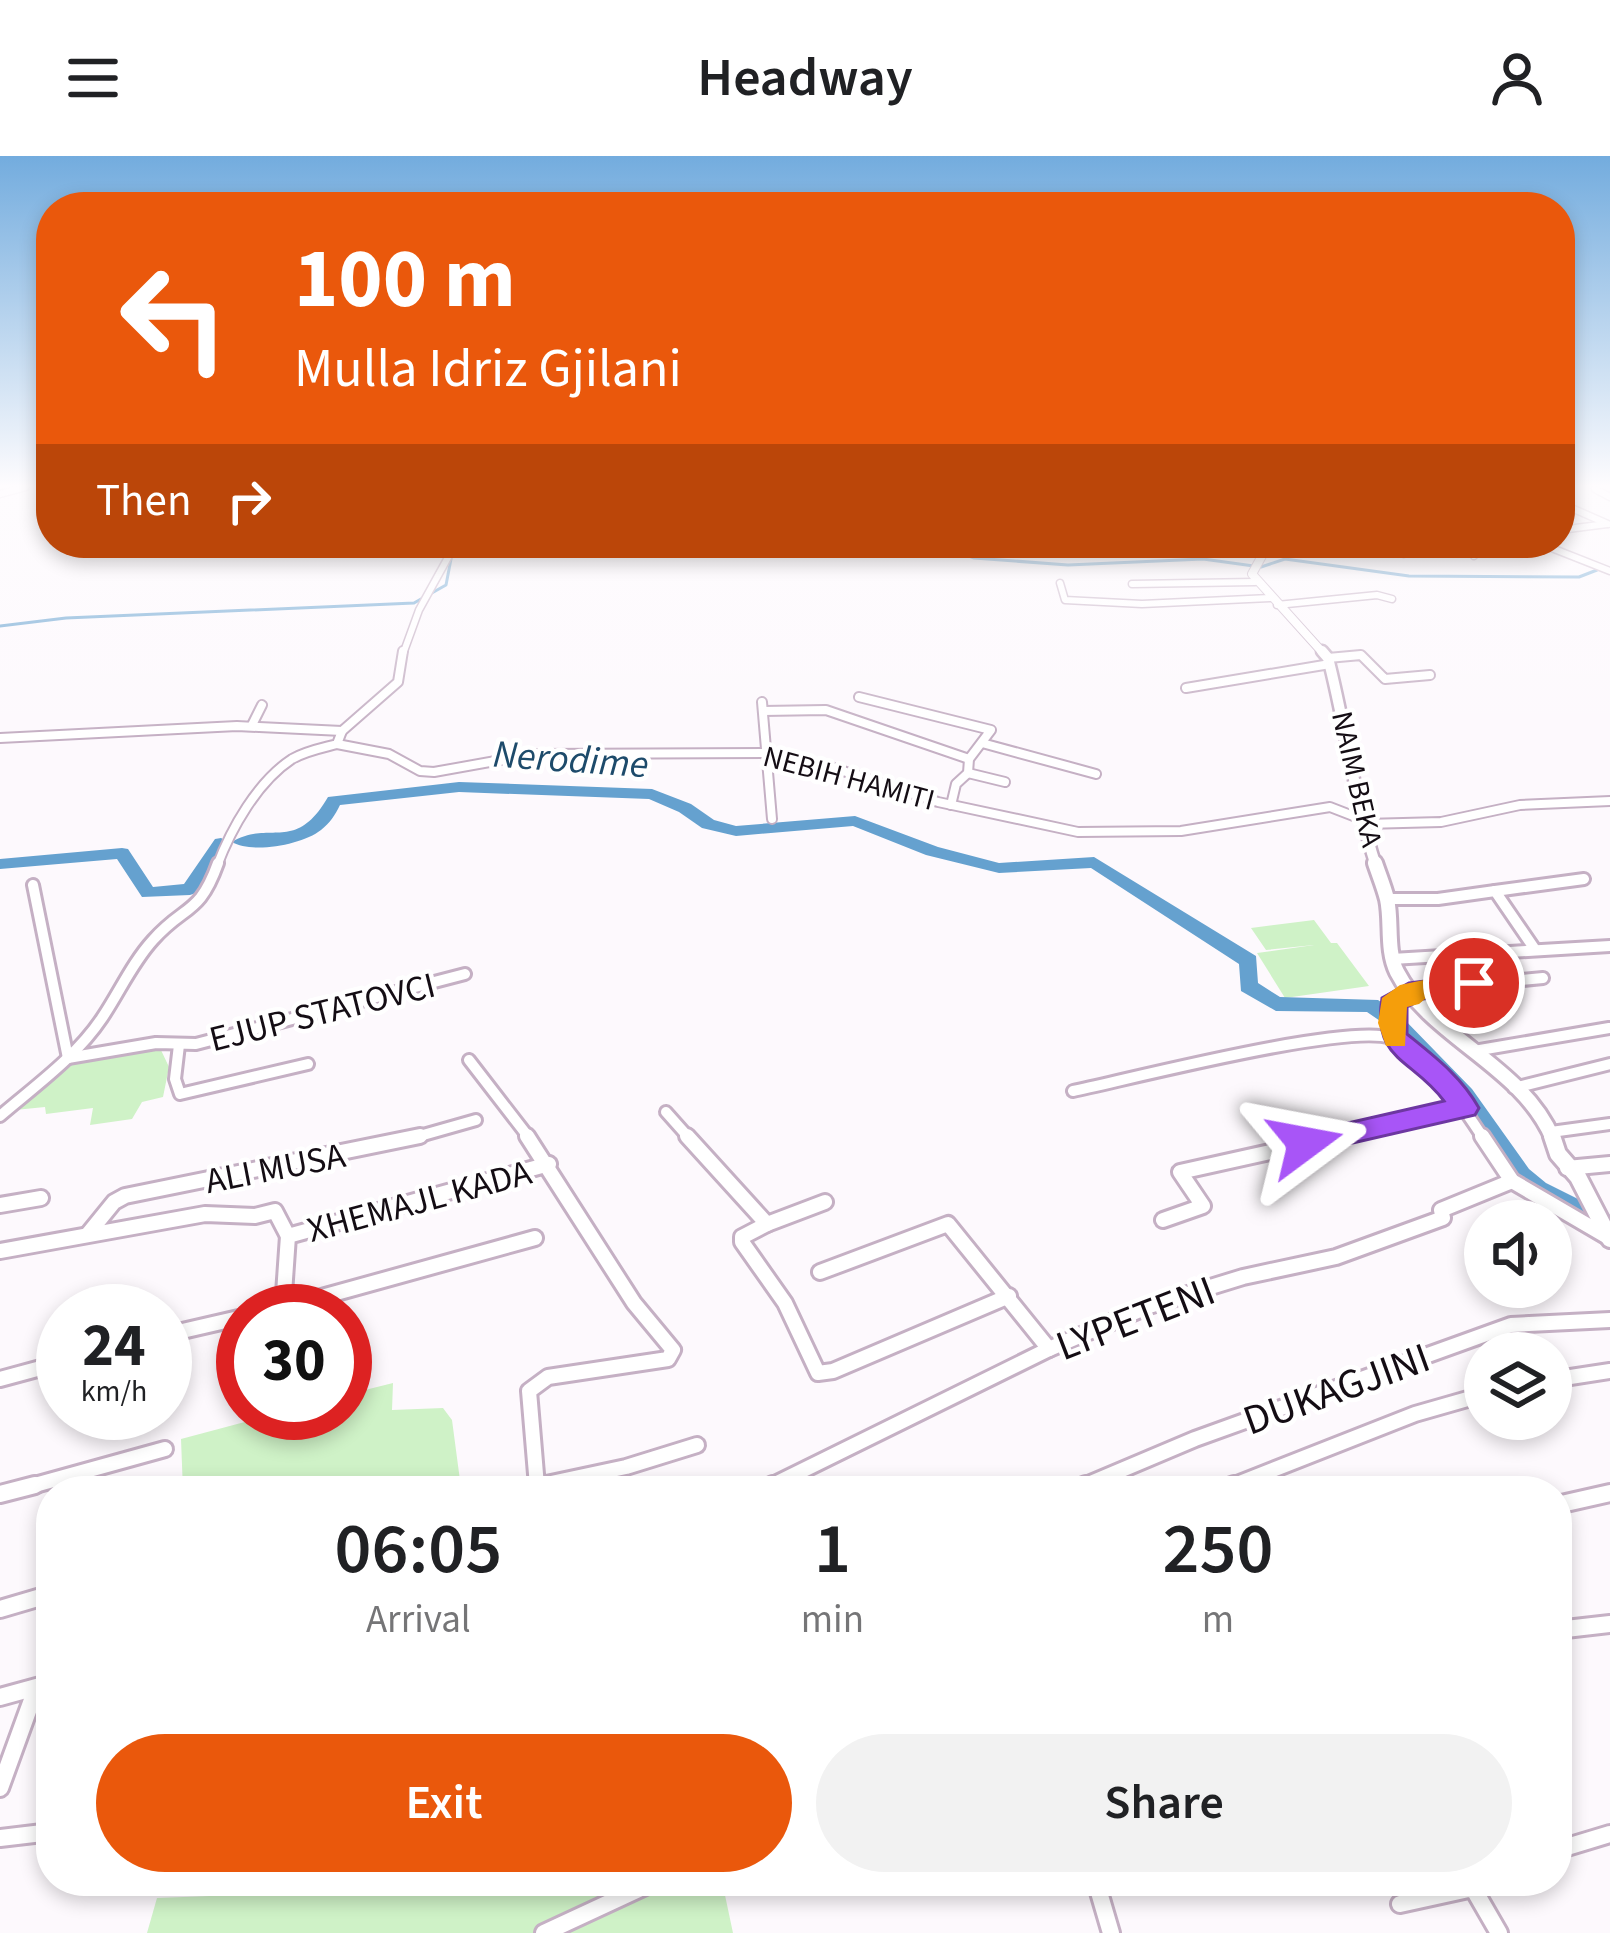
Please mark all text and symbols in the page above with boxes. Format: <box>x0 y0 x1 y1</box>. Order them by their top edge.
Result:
text: Headway <box>697 40 913 117</box>
icon: menu <box>60 45 126 111</box>
icon: person <box>1484 45 1550 111</box>
text: 100 m <box>294 220 516 340</box>
icon: left <box>96 240 252 396</box>
text: Mulla Idriz Gjilani <box>294 331 682 408</box>
icon: right <box>216 468 282 534</box>
text: Then <box>96 469 192 533</box>
street label: NAIM BEKA <box>1320 707 1393 852</box>
water label: Nerodime <box>491 727 651 793</box>
street label: NEBIH HAMITI <box>758 735 939 822</box>
pin <box>1423 932 1525 1034</box>
icon: arrive <box>1441 950 1507 1016</box>
street label: EJUP STATOVCI <box>204 960 441 1065</box>
position arrow <box>1242 1080 1368 1206</box>
street label: ALI MUSA <box>201 1130 350 1207</box>
street label: XHEMAJL KADA <box>302 1147 537 1256</box>
map controls <box>1464 1200 1572 1440</box>
button: sound <box>1464 1200 1572 1308</box>
street label: LYPETENI <box>1047 1261 1224 1377</box>
speed limit sign: 30 <box>216 1284 372 1440</box>
text: 24 <box>82 1304 146 1389</box>
street label: DUKAGJINI <box>1235 1328 1438 1451</box>
button: layers <box>1464 1332 1572 1440</box>
text: km/h <box>81 1370 147 1413</box>
text: 06:05 <box>335 1498 502 1601</box>
text: 1 <box>814 1498 851 1601</box>
text: 250 <box>1163 1498 1273 1601</box>
text: Arrival <box>366 1592 471 1648</box>
text: min <box>801 1592 864 1648</box>
text: m <box>1202 1592 1234 1648</box>
button: Exit <box>96 1734 792 1872</box>
button: Share <box>816 1734 1512 1872</box>

